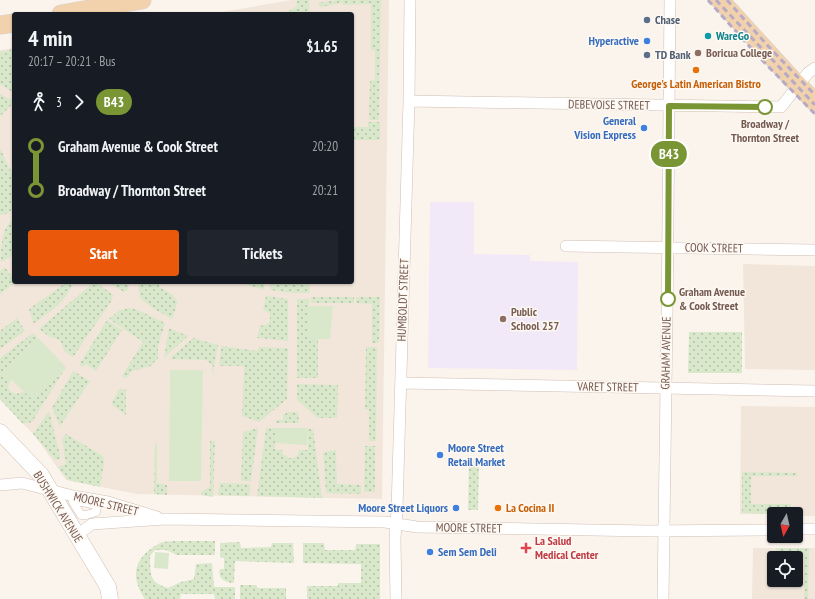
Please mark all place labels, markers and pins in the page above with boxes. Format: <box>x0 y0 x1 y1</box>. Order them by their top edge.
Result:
place label: Chase <box>655 12 680 27</box>
marker: Chase <box>642 15 652 25</box>
place label: WareGo <box>715 28 750 43</box>
marker: WareGo <box>703 31 713 41</box>
place label: Hyperactive <box>589 33 639 48</box>
marker: Hyperactive <box>642 36 652 46</box>
place label: Boricua College <box>706 45 772 60</box>
place label: TD Bank <box>655 47 691 62</box>
marker: Boricua College <box>693 48 703 58</box>
marker: TD Bank <box>642 50 652 60</box>
marker: George's Latin American Bistro <box>691 65 701 75</box>
place label: George's Latin American Bistro <box>631 76 761 91</box>
marker: Broadway / Thornton Street <box>757 99 773 115</box>
place label: General Vision Express <box>573 113 636 142</box>
place label: Broadway / Thornton Street <box>731 116 800 145</box>
marker: General Vision Express <box>639 123 649 133</box>
place label: Graham Avenue & Cook Street <box>679 284 745 313</box>
marker: Graham Avenue & Cook Street <box>660 291 676 307</box>
place label: Public School 257 <box>511 304 559 333</box>
marker: Public School 257 <box>498 314 508 324</box>
place label: Moore Street Retail Market <box>448 440 506 469</box>
marker: Moore Street Retail Market <box>435 450 445 460</box>
place label: Moore Street Liquors <box>358 500 448 515</box>
place label: La Cocina II <box>506 500 554 515</box>
marker: Moore Street Liquors <box>451 503 461 513</box>
marker: La Cocina II <box>493 503 503 513</box>
place label: La Salud Medical Center <box>535 533 599 562</box>
marker: La Salud Medical Center <box>520 542 532 554</box>
place label: Sem Sem Deli <box>438 544 497 559</box>
marker: Sem Sem Deli <box>425 547 435 557</box>

